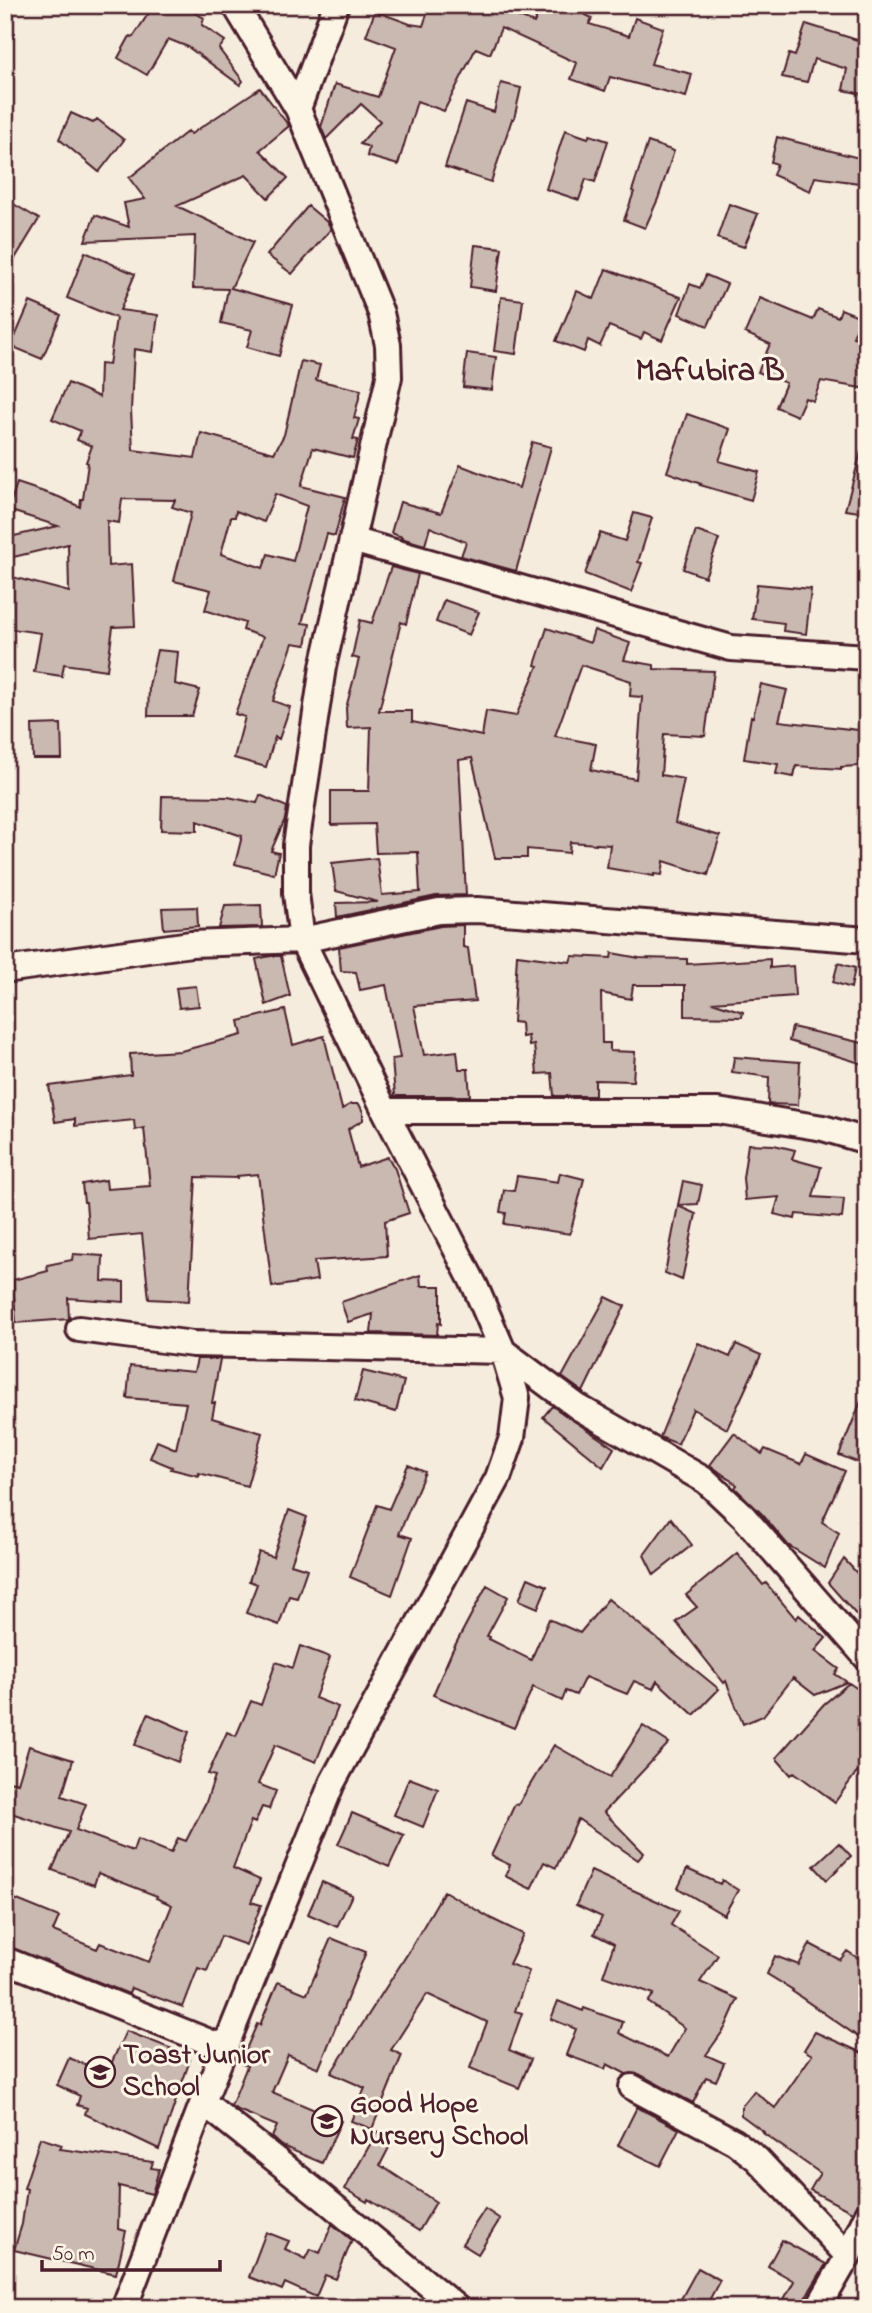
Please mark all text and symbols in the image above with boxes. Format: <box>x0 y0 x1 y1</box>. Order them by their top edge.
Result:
district label: Mafubira B <box>635 349 785 396</box>
place label: Toast Junior School <box>123 2036 271 2109</box>
school or university icon: Toast Junior School <box>83 2055 117 2089</box>
place label: Good Hope Nursery School <box>350 2085 529 2158</box>
school or university icon: Good Hope Nursery School <box>310 2104 344 2138</box>
scale bar <box>42 2229 220 2273</box>
text: 50 m <box>52 2240 95 2270</box>

